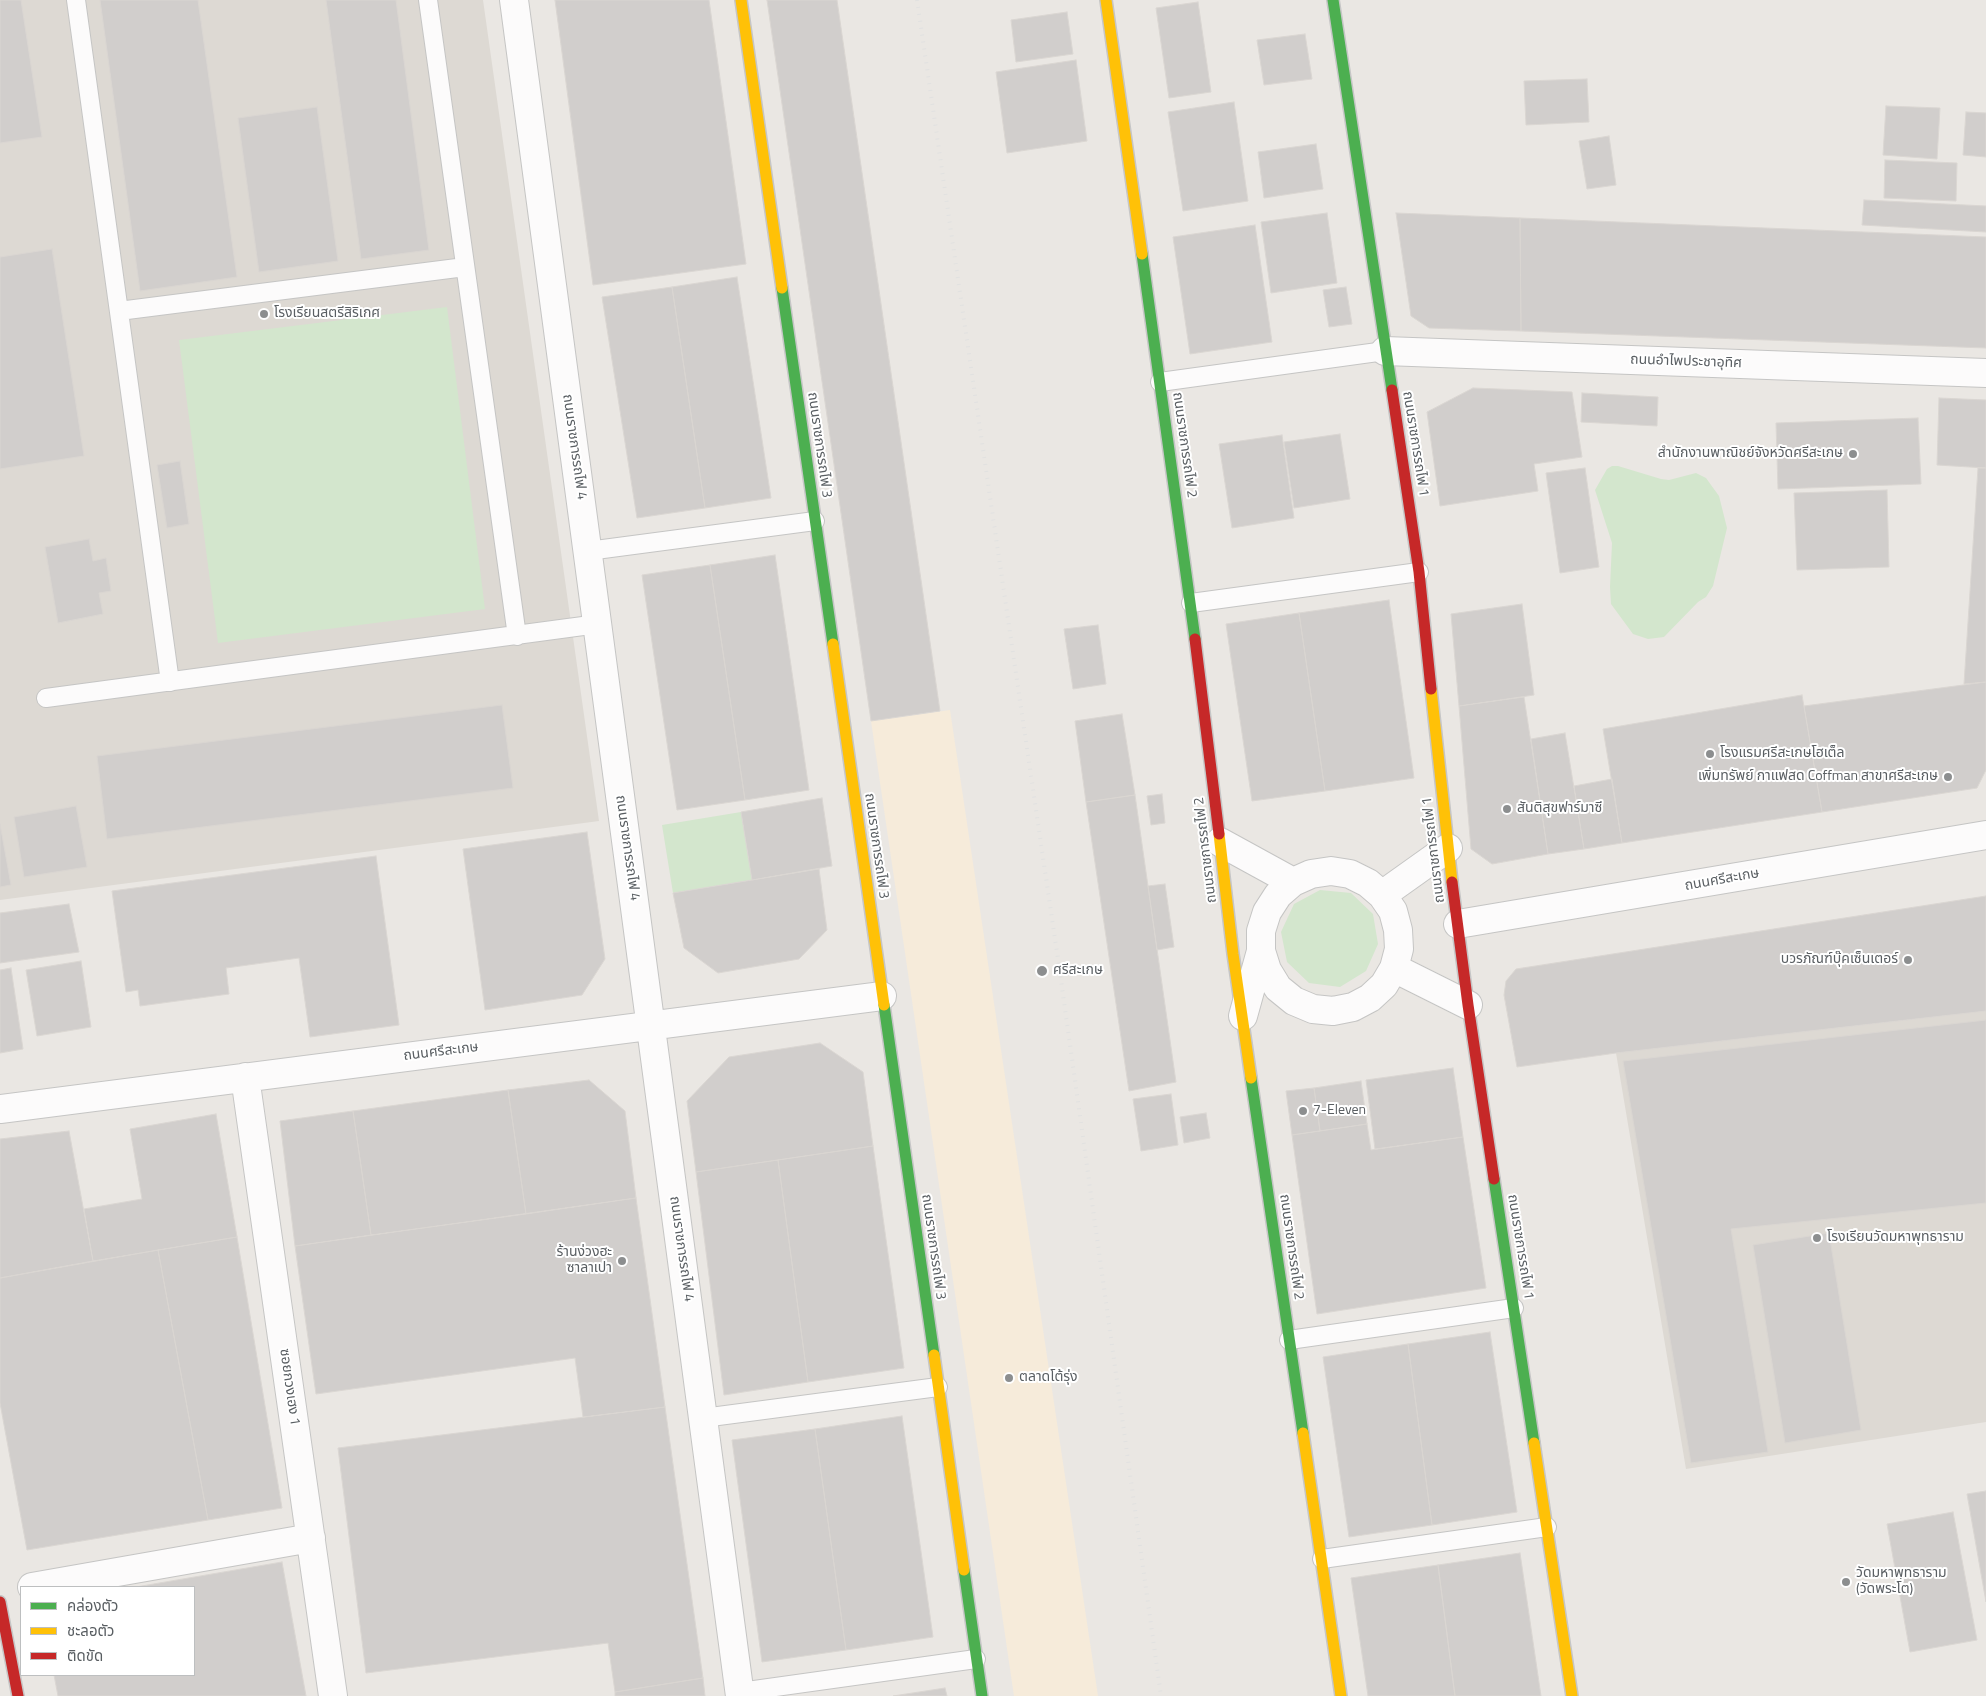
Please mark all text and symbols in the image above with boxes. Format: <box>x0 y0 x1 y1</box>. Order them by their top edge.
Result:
place label: โรงเรียนสตรีสิริเกศ <box>274 306 380 322</box>
marker: โรงเรียนสตรีสิริเกศ <box>258 308 270 320</box>
street label: ถนนอำไพประชาอุทิศ <box>1630 352 1742 372</box>
street label: ถนนราชการรถไฟ 1 <box>1398 390 1432 498</box>
street label: ถนนราชการรถไฟ 3 <box>803 391 835 499</box>
street label: ถนนราชการรถไฟ 2 <box>1168 391 1200 499</box>
street label: ถนนราชการรถไฟ 4 <box>558 393 590 501</box>
place label: สำนักงานพาณิชย์จังหวัดศรีสะเกษ <box>1658 446 1843 462</box>
marker: สำนักงานพาณิชย์จังหวัดศรีสะเกษ <box>1847 448 1859 460</box>
place label: โรงแรมศรีสะเกษโฮเต็ล <box>1720 746 1845 762</box>
marker: โรงแรมศรีสะเกษโฮเต็ล <box>1704 748 1716 760</box>
place label: เพิ่มทรัพย์ กาแฟสด Coffman สาขาศรีสะเกษ <box>1698 769 1938 785</box>
marker: เพิ่มทรัพย์ กาแฟสด Coffman สาขาศรีสะเกษ <box>1942 771 1954 783</box>
street label: ถนนราชการรถไฟ 3 <box>860 792 892 900</box>
street label: ถนนราชการรถไฟ 4 <box>611 794 643 902</box>
street label: ถนนราชการรถไฟ 2 <box>1191 796 1221 904</box>
street label: ถนนราชการรถไฟ 1 <box>1419 796 1449 904</box>
place label: สันติสุขฟาร์มาซี <box>1517 801 1602 817</box>
marker: สันติสุขฟาร์มาซี <box>1501 803 1513 815</box>
street label: ถนนศรีสะเกษ <box>1683 865 1761 895</box>
place label: บวรภัณฑ์บุ๊คเซ็นเตอร์ <box>1781 952 1898 968</box>
marker: บวรภัณฑ์บุ๊คเซ็นเตอร์ <box>1902 954 1914 966</box>
place label: ศรีสะเกษ <box>1053 963 1103 979</box>
marker: ศรีสะเกษ <box>1035 964 1049 978</box>
street label: ถนนศรีสะเกษ <box>403 1039 479 1065</box>
place label: 7-Eleven <box>1313 1103 1366 1119</box>
marker: 7-Eleven <box>1297 1105 1309 1117</box>
street label: ถนนราชการรถไฟ 3 <box>917 1193 949 1301</box>
street label: ถนนราชการรถไฟ 2 <box>1275 1193 1307 1301</box>
street label: ถนนราชการรถไฟ 1 <box>1503 1193 1537 1301</box>
street label: ถนนราชการรถไฟ 4 <box>665 1195 697 1303</box>
place label: โรงเรียนวัดมหาพุทธาราม <box>1827 1230 1964 1246</box>
marker: โรงเรียนวัดมหาพุทธาราม <box>1811 1232 1823 1244</box>
place label: ร้านง่วงฮะ ซาลาเปา <box>556 1245 612 1278</box>
marker: ร้านง่วงฮะ ซาลาเปา <box>616 1255 628 1267</box>
street label: ซอยกวงเฮง 1 <box>275 1348 303 1426</box>
place label: ตลาดโต้รุ่ง <box>1019 1370 1078 1386</box>
marker: ตลาดโต้รุ่ง <box>1003 1372 1015 1384</box>
place label: วัดมหาพุทธาราม (วัดพระโต) <box>1856 1566 1947 1598</box>
marker: วัดมหาพุทธาราม (วัดพระโต) <box>1840 1576 1852 1588</box>
legend <box>20 1586 195 1676</box>
text: คล่องตัว <box>67 1594 118 1617</box>
text: ชะลอตัว <box>67 1619 114 1642</box>
text: ติดขัด <box>67 1644 103 1667</box>

